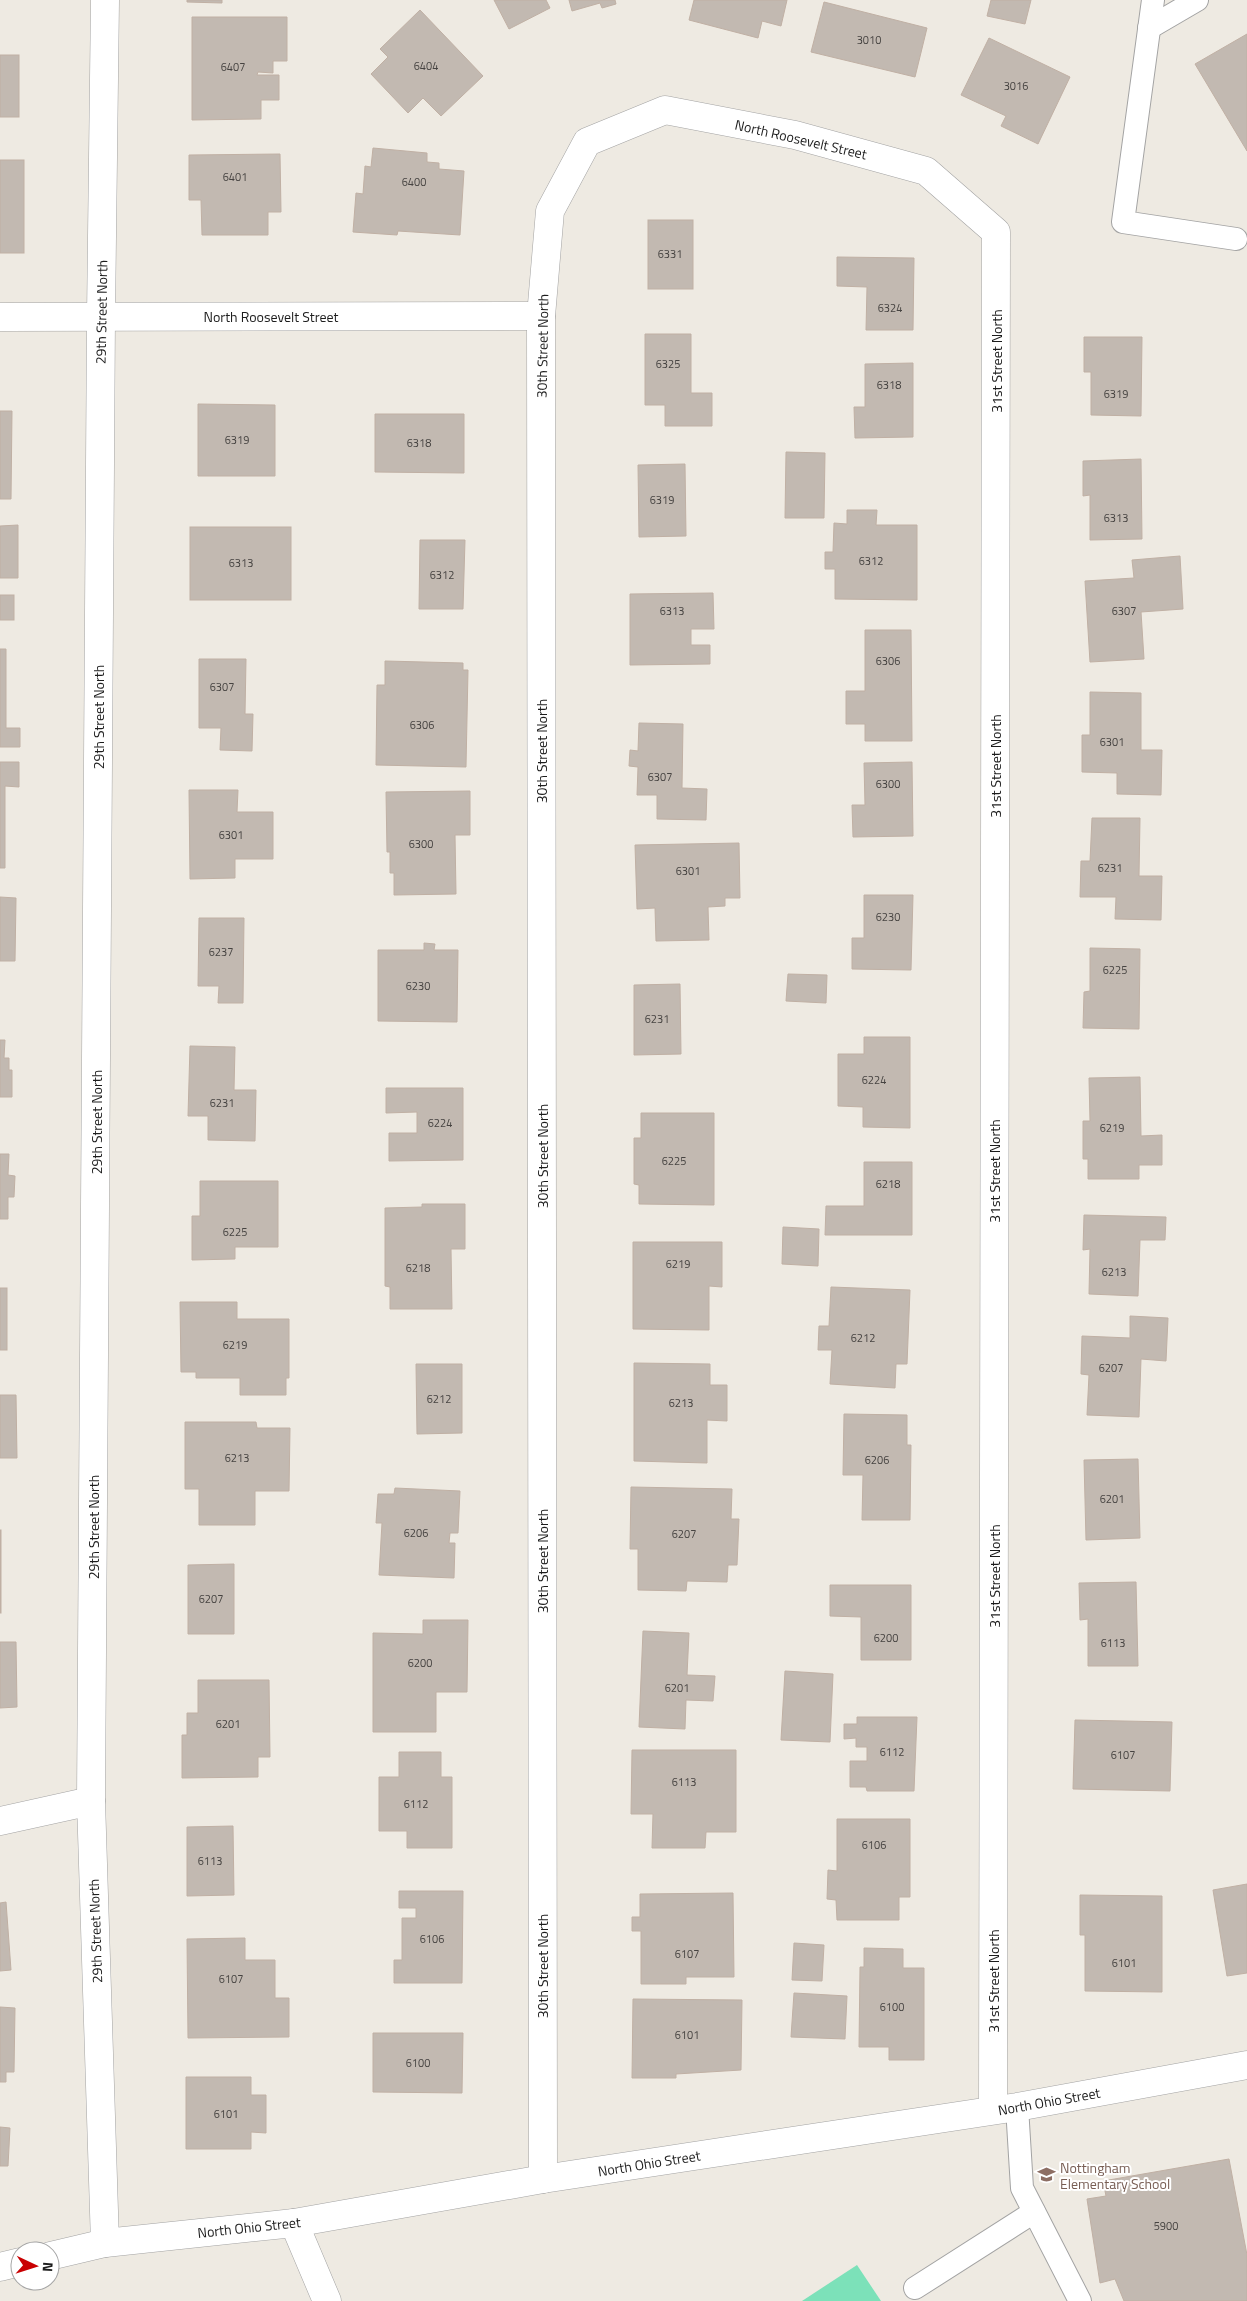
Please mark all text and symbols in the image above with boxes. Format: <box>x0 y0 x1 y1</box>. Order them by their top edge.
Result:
house number: 3010 <box>857 32 881 48</box>
house number: 6404 <box>414 58 438 74</box>
house number: 6407 <box>221 59 245 75</box>
house number: 3016 <box>1004 78 1028 94</box>
street label: North Roosevelt Street <box>733 114 869 164</box>
house number: 6401 <box>223 169 247 185</box>
house number: 6400 <box>402 174 426 190</box>
house number: 6331 <box>658 246 682 262</box>
street label: 29th Street North <box>90 260 112 364</box>
street label: 30th Street North <box>531 294 553 398</box>
house number: 6324 <box>878 300 902 316</box>
street label: North Roosevelt Street <box>204 306 339 327</box>
street label: 31st Street North <box>986 309 1007 413</box>
house number: 6325 <box>656 356 680 372</box>
house number: 6318 <box>877 377 901 393</box>
house number: 6319 <box>1104 386 1128 402</box>
house number: 6319 <box>225 432 249 448</box>
house number: 6318 <box>407 435 431 451</box>
house number: 6319 <box>650 492 674 508</box>
house number: 6313 <box>1104 510 1128 526</box>
house number: 6312 <box>859 553 883 569</box>
house number: 6313 <box>229 555 253 571</box>
house number: 6312 <box>430 567 454 583</box>
house number: 6313 <box>660 603 684 619</box>
house number: 6307 <box>1112 603 1136 619</box>
house number: 6306 <box>876 653 900 669</box>
street label: 29th Street North <box>88 665 109 769</box>
house number: 6307 <box>210 679 234 695</box>
street label: 30th Street North <box>531 699 552 803</box>
street label: 31st Street North <box>985 714 1006 818</box>
house number: 6306 <box>410 717 434 733</box>
house number: 6301 <box>1100 734 1124 750</box>
house number: 6307 <box>648 769 672 785</box>
house number: 6300 <box>876 776 900 792</box>
house number: 6301 <box>219 827 243 843</box>
house number: 6300 <box>409 836 433 852</box>
house number: 6231 <box>1098 860 1122 876</box>
house number: 6301 <box>676 863 700 879</box>
house number: 6230 <box>876 909 900 925</box>
house number: 6237 <box>209 944 233 960</box>
house number: 6225 <box>1103 962 1127 978</box>
house number: 6230 <box>406 978 430 994</box>
house number: 6231 <box>645 1011 669 1027</box>
street label: 29th Street North <box>86 1070 107 1174</box>
house number: 6224 <box>862 1072 886 1088</box>
house number: 6231 <box>210 1095 234 1111</box>
street label: 30th Street North <box>532 1104 553 1208</box>
house number: 6224 <box>428 1115 452 1131</box>
street label: 31st Street North <box>984 1119 1005 1223</box>
house number: 6219 <box>1100 1120 1124 1136</box>
house number: 6225 <box>662 1153 686 1169</box>
house number: 6218 <box>876 1176 900 1192</box>
house number: 6225 <box>223 1224 247 1240</box>
house number: 6219 <box>666 1256 690 1272</box>
house number: 6218 <box>406 1260 430 1276</box>
house number: 6213 <box>1102 1264 1126 1280</box>
house number: 6212 <box>851 1330 875 1346</box>
house number: 6219 <box>223 1337 247 1353</box>
house number: 6207 <box>1099 1360 1123 1376</box>
house number: 6212 <box>427 1391 451 1407</box>
house number: 6213 <box>669 1395 693 1411</box>
house number: 6213 <box>225 1450 249 1466</box>
house number: 6206 <box>865 1452 889 1468</box>
street label: 29th Street North <box>83 1475 104 1579</box>
house number: 6201 <box>1100 1491 1124 1507</box>
street label: 30th Street North <box>532 1509 553 1613</box>
street label: 31st Street North <box>984 1524 1005 1628</box>
house number: 6206 <box>404 1525 428 1541</box>
house number: 6207 <box>672 1526 696 1542</box>
house number: 6207 <box>199 1591 223 1607</box>
house number: 6200 <box>874 1630 898 1646</box>
house number: 6113 <box>1101 1635 1125 1651</box>
house number: 6200 <box>408 1655 432 1671</box>
house number: 6201 <box>665 1680 689 1696</box>
house number: 6201 <box>216 1716 240 1732</box>
house number: 6112 <box>880 1744 904 1760</box>
house number: 6107 <box>1111 1747 1135 1763</box>
house number: 6113 <box>672 1774 696 1790</box>
house number: 6112 <box>404 1796 428 1812</box>
house number: 6106 <box>862 1837 886 1853</box>
house number: 6113 <box>198 1853 222 1869</box>
street label: 29th Street North <box>83 1878 107 1984</box>
street label: 30th Street North <box>532 1914 553 2018</box>
street label: 31st Street North <box>983 1929 1004 2033</box>
house number: 6106 <box>420 1931 444 1947</box>
house number: 6107 <box>675 1946 699 1962</box>
house number: 6101 <box>1112 1955 1136 1971</box>
house number: 6107 <box>219 1971 243 1987</box>
house number: 6100 <box>880 1999 904 2015</box>
house number: 6101 <box>675 2027 699 2043</box>
house number: 6100 <box>406 2055 430 2071</box>
street label: North Ohio Street <box>996 2082 1102 2120</box>
house number: 6101 <box>214 2106 238 2122</box>
street label: North Ohio Street <box>596 2145 702 2181</box>
place label: Nottingham Elementary School <box>1060 2157 1170 2194</box>
school or university icon: Nottingham Elementary School <box>1036 2165 1056 2185</box>
street label: North Ohio Street <box>196 2211 302 2243</box>
house number: 5900 <box>1154 2218 1178 2234</box>
north arrow <box>10 2241 60 2291</box>
text: N <box>38 2261 59 2273</box>

